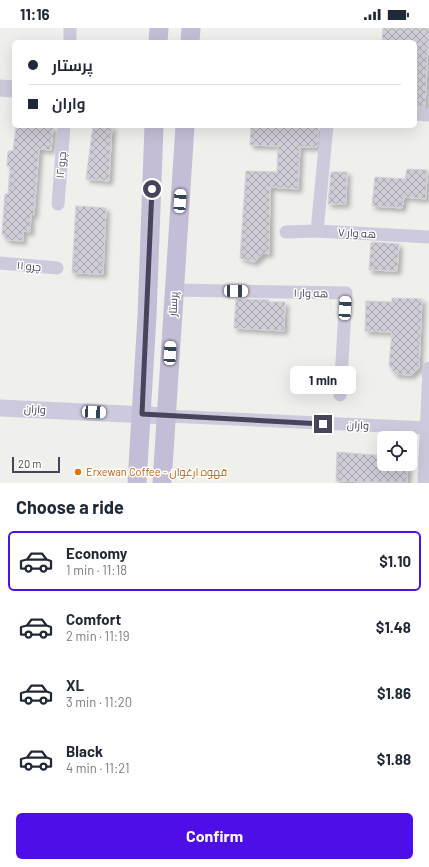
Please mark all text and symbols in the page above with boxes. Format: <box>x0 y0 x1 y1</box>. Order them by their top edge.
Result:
text: 11:16 <box>20 5 50 23</box>
text: پرستار <box>52 56 93 74</box>
text: واران <box>52 94 85 112</box>
street label: چرو ۱۲ <box>53 151 69 179</box>
route start <box>143 180 161 198</box>
car <box>173 189 187 213</box>
street label: هه وار ۷ <box>338 225 376 241</box>
street label: چرو ۱۱ <box>16 258 42 274</box>
car <box>224 285 248 297</box>
street label: هه وار ۱ <box>293 286 329 300</box>
street label: پرستار <box>165 291 181 318</box>
car <box>338 296 352 320</box>
car <box>163 341 177 365</box>
callout: 1 min <box>290 366 356 394</box>
text: 1 min <box>309 372 337 388</box>
street label: واران <box>24 401 46 417</box>
car <box>82 405 106 419</box>
route end <box>314 415 332 433</box>
street label: واران <box>347 418 369 432</box>
map controls <box>377 431 417 471</box>
button: locate <box>377 431 417 471</box>
scale bar <box>12 455 60 474</box>
text: 20 m <box>18 457 41 470</box>
place label: Erxewan Coffee - قهوه ارغوان <box>86 465 227 479</box>
marker: Erxewan Coffee - قهوه ارغوان <box>73 467 83 477</box>
text: Choose a ride <box>16 496 124 518</box>
icon: car <box>18 543 54 579</box>
text: Economy <box>66 544 127 562</box>
text: $1.10 <box>379 552 411 570</box>
text: 1 min · 11:18 <box>66 562 127 578</box>
icon: car <box>18 609 54 645</box>
text: Comfort <box>66 610 121 628</box>
text: $1.48 <box>376 618 411 636</box>
text: 2 min · 11:19 <box>66 628 129 644</box>
icon: car <box>18 675 54 711</box>
text: XL <box>66 676 84 694</box>
text: $1.86 <box>377 684 411 702</box>
text: 3 min · 11:20 <box>66 694 132 710</box>
icon: car <box>18 741 54 777</box>
text: Black <box>66 742 103 760</box>
text: $1.88 <box>377 750 411 768</box>
text: 4 min · 11:21 <box>66 760 130 776</box>
button: Confirm <box>16 813 413 859</box>

